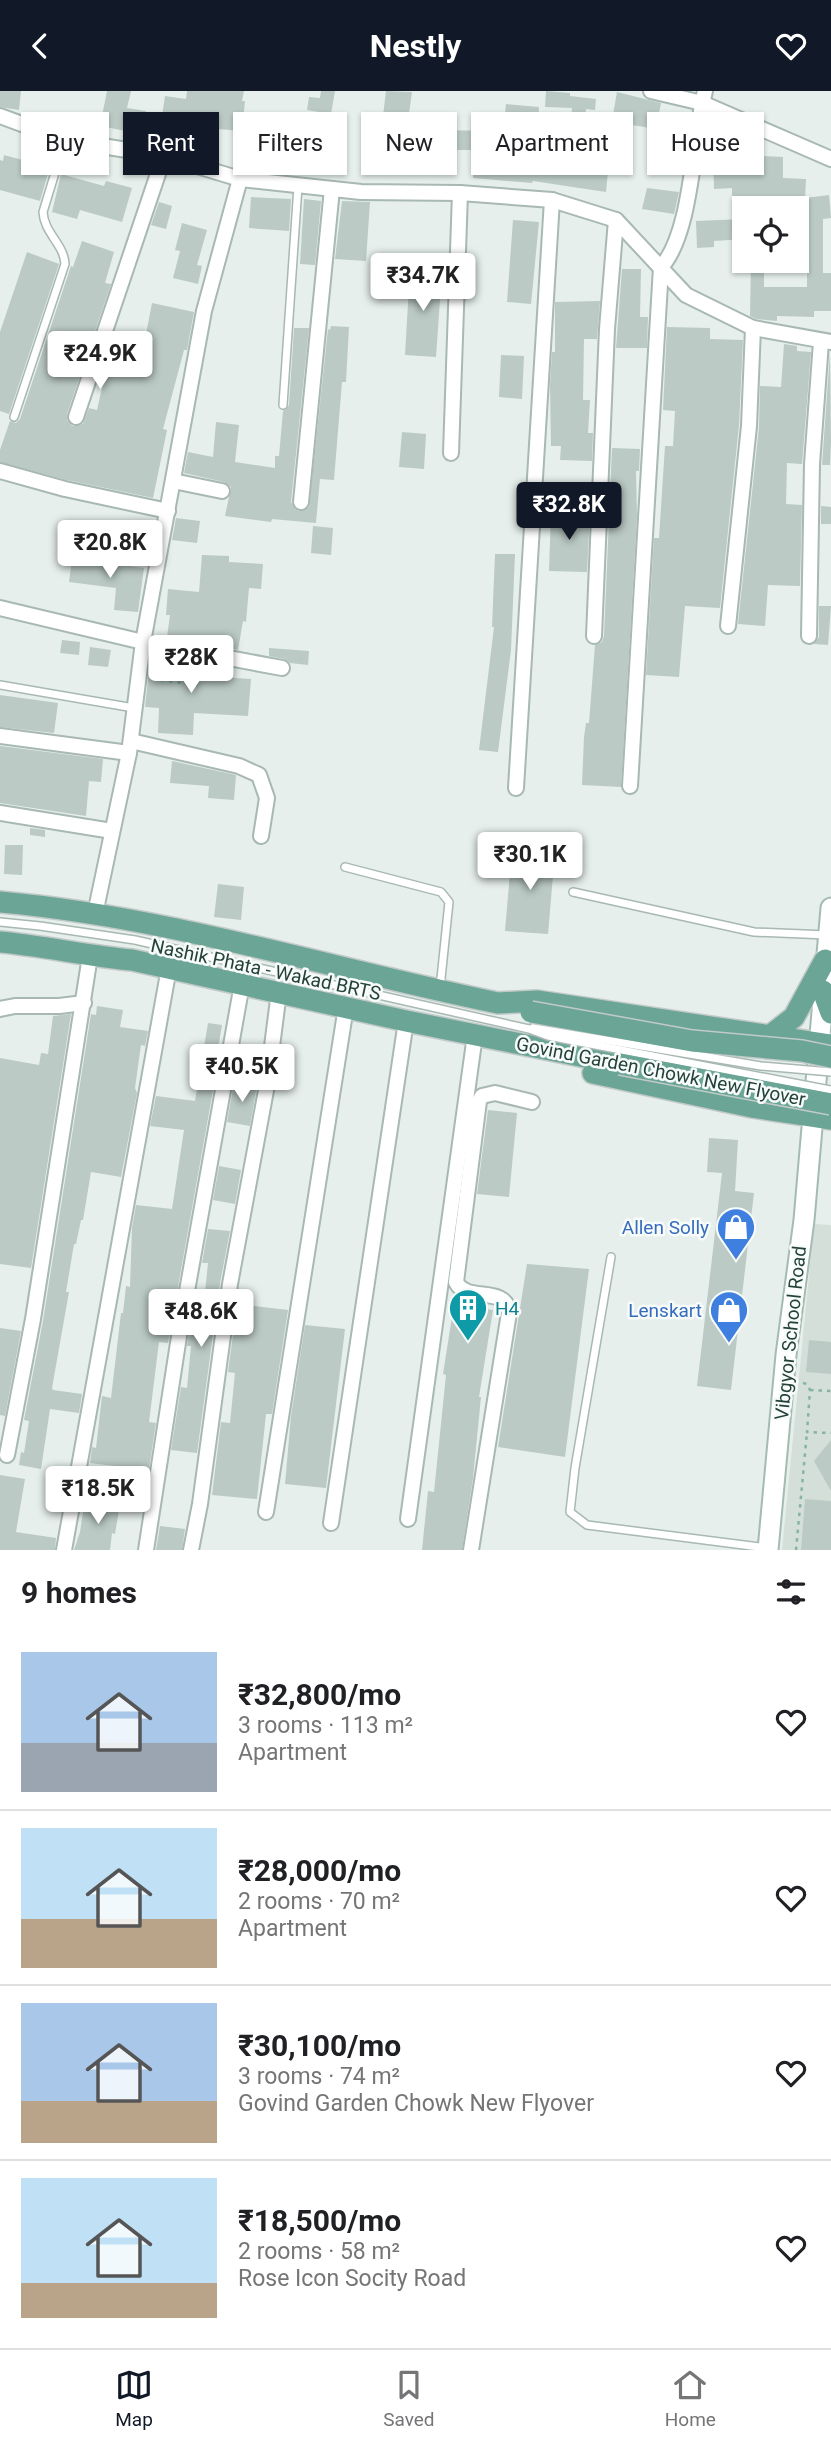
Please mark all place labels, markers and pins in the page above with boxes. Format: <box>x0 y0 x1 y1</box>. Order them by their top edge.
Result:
pin: ₹34.7K <box>366 253 480 313</box>
pin: ₹24.9K <box>43 331 157 391</box>
pin: ₹32.8K <box>512 483 626 542</box>
pin: ₹20.8K <box>53 521 167 580</box>
pin: ₹28K <box>150 635 232 695</box>
pin: ₹30.1K <box>473 833 587 892</box>
pin: ₹40.5K <box>185 1045 299 1104</box>
shop icon: Allen Solly <box>715 1206 757 1261</box>
place label: Allen Solly <box>622 1216 709 1239</box>
building icon: H4 <box>447 1287 489 1342</box>
pin: ₹48.6K <box>144 1289 258 1349</box>
shop icon: Lenskart <box>708 1289 750 1344</box>
place label: H4 <box>495 1297 520 1320</box>
place label: Lenskart <box>628 1299 702 1322</box>
pin: ₹18.5K <box>41 1467 155 1526</box>

